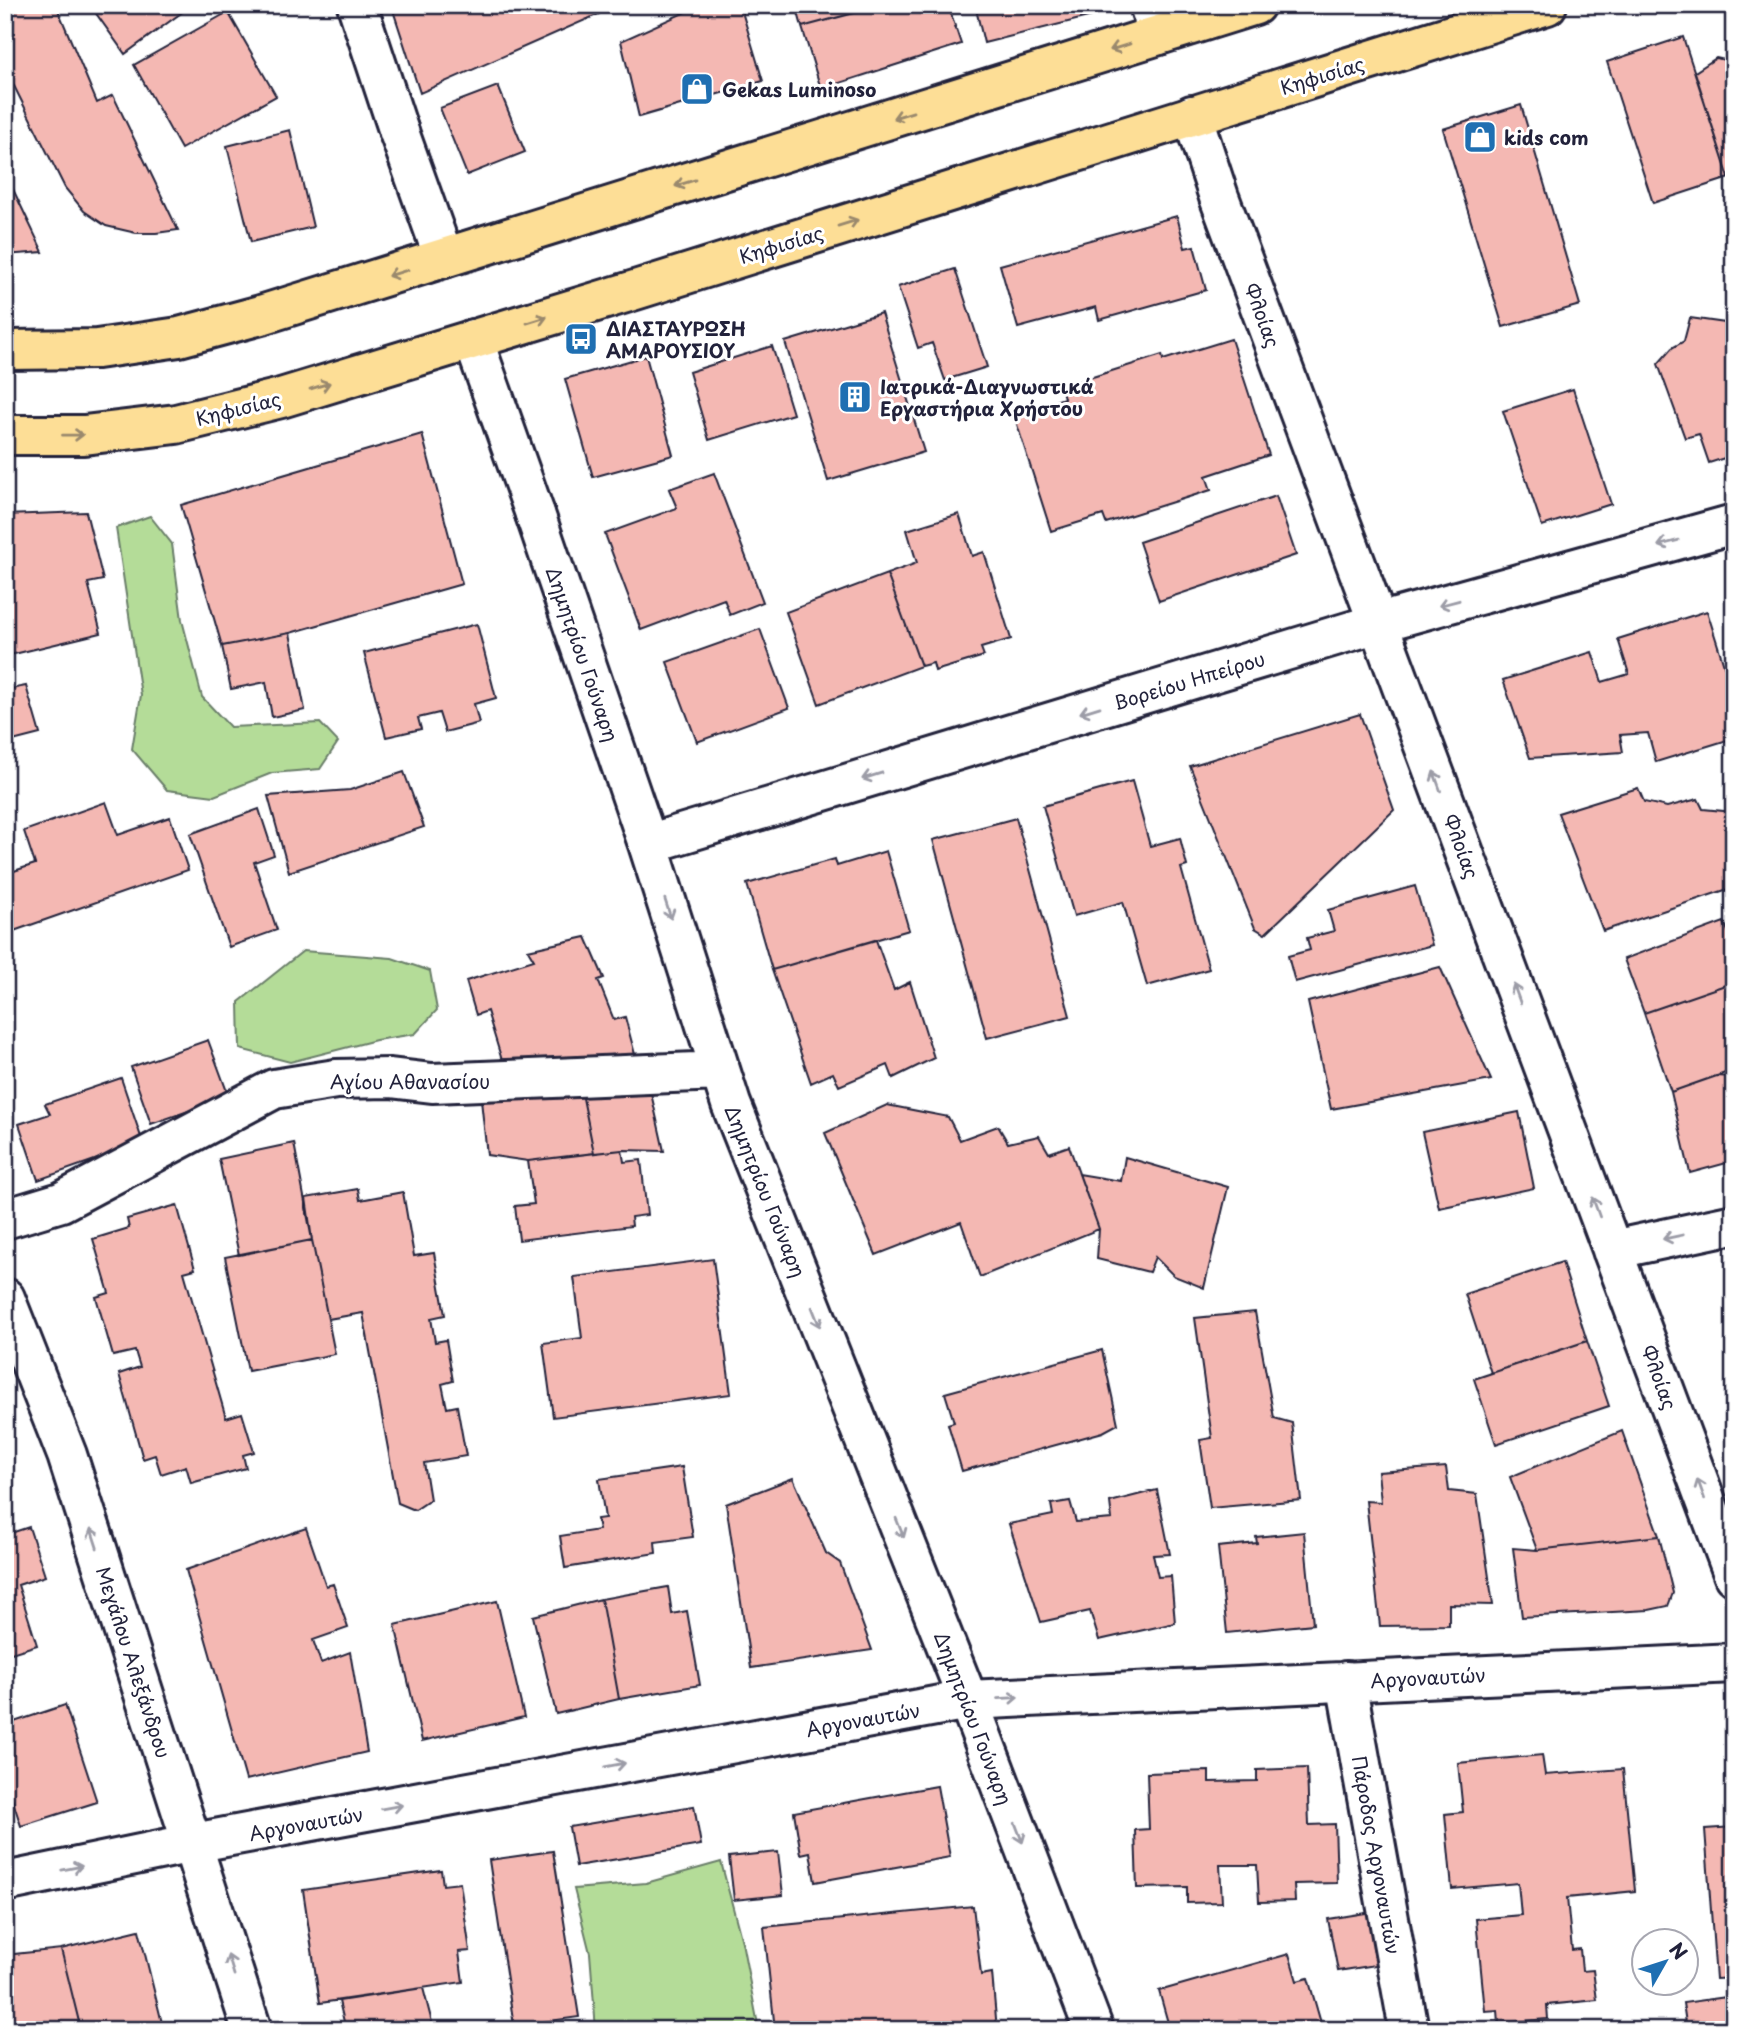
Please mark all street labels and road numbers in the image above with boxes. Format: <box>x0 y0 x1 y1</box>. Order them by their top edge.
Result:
street label: Κηφισίας <box>1276 49 1368 101</box>
street label: Κηφισίας <box>735 218 827 270</box>
street label: Φλοίας <box>1238 279 1288 352</box>
street label: Κηφισίας <box>193 384 284 432</box>
street label: Δημητρίου Γούναρη <box>540 563 626 745</box>
street label: Βορείου Ηπείρου <box>1110 644 1268 716</box>
street label: Φλοίας <box>1437 810 1487 883</box>
street label: Αγίου Αθανασίου <box>330 1067 490 1095</box>
street label: Δημητρίου Γούναρη <box>719 1101 813 1281</box>
street label: Φλοίας <box>1635 1341 1685 1414</box>
street label: Μεγάλου Αλεξάνδρου <box>90 1563 178 1761</box>
street label: Δημητρίου Γούναρη <box>928 1627 1020 1809</box>
street label: Αργοναυτών <box>1370 1660 1486 1694</box>
street label: Αργοναυτών <box>804 1695 922 1743</box>
street label: Πάροδος Αργοναυτών <box>1346 1753 1408 1957</box>
street label: Αργοναυτών <box>247 1799 365 1847</box>

